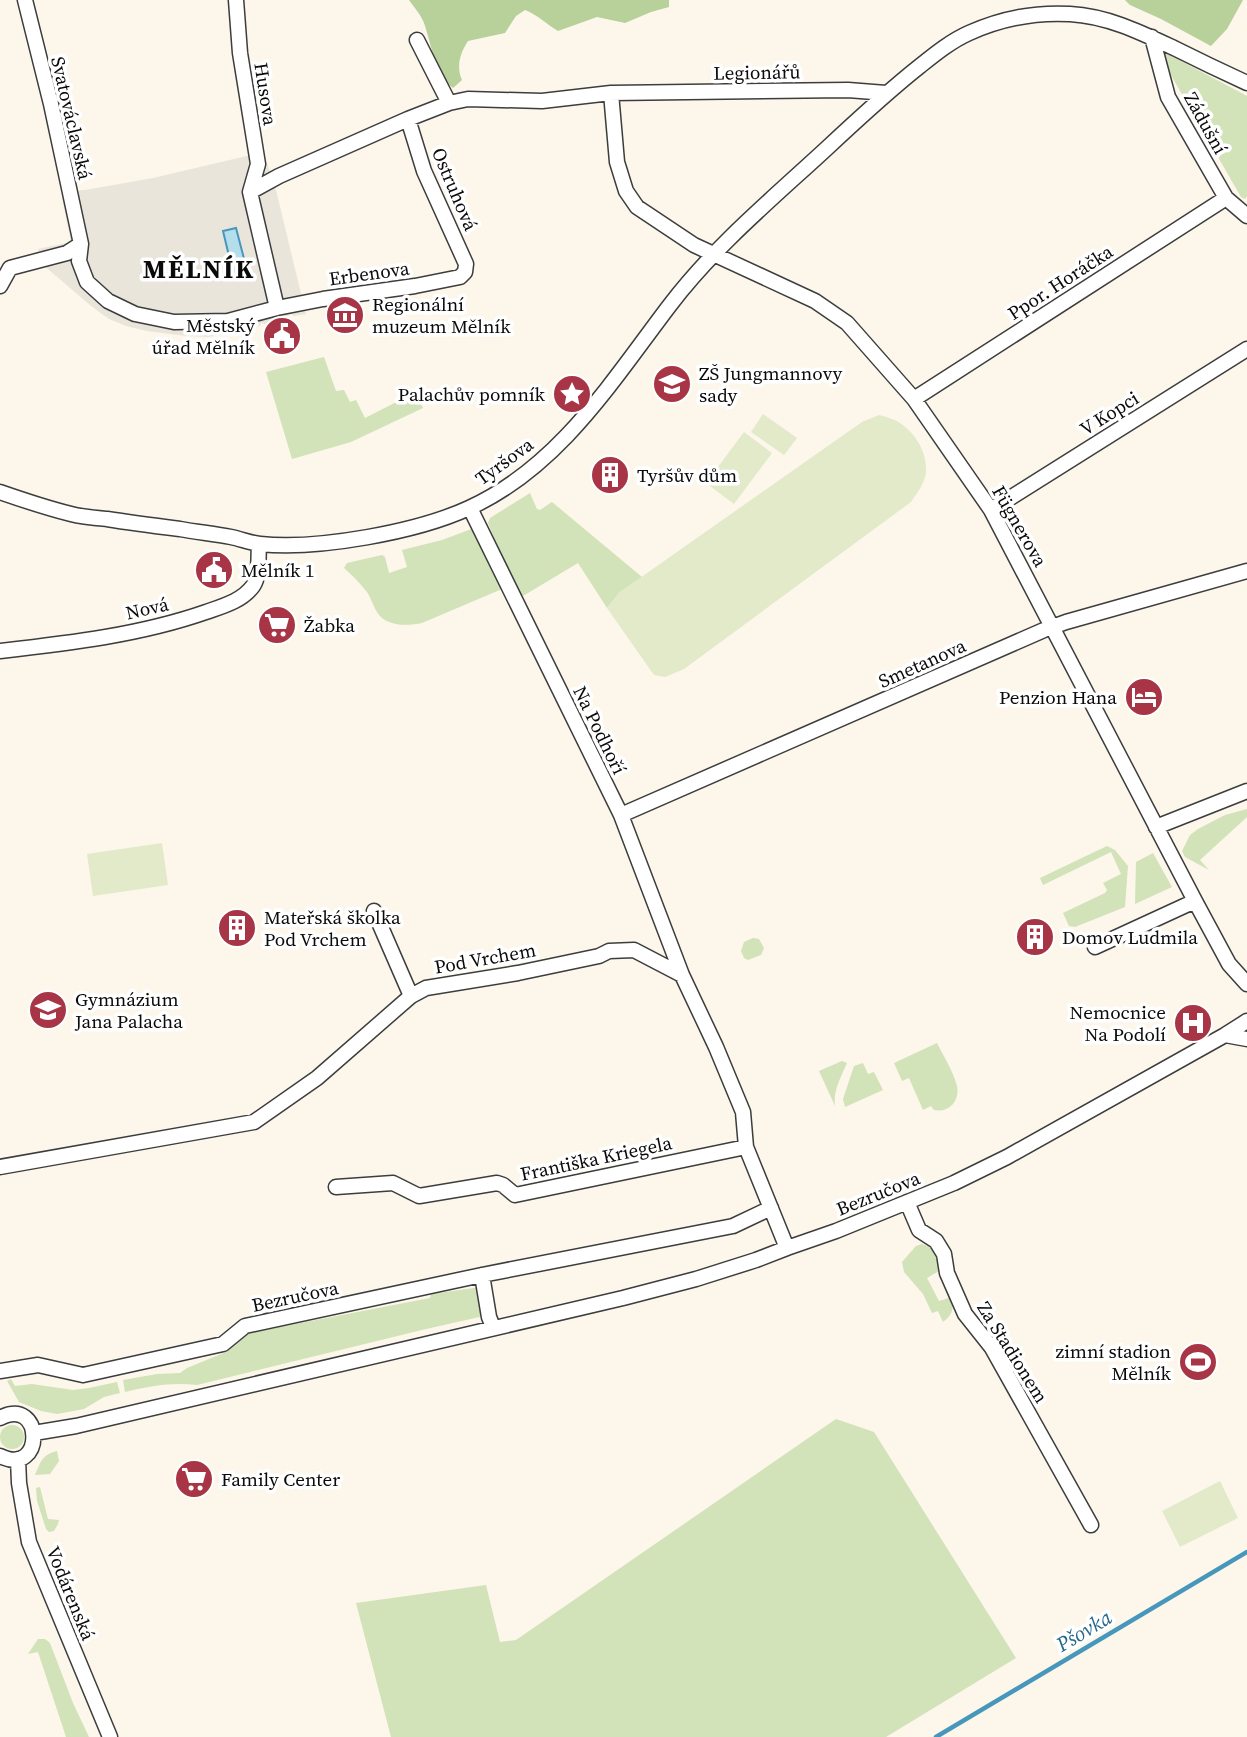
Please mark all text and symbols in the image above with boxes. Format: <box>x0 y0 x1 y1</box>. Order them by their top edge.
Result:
street label: Svatováclavská <box>45 54 99 182</box>
street label: Legionářů <box>713 58 801 86</box>
street label: Husova <box>248 61 284 128</box>
street label: Zádušní <box>1178 87 1234 159</box>
street label: Ostruhová <box>426 144 484 235</box>
street label: Ppor. Horáčka <box>1002 238 1118 326</box>
district label: MĚLNÍK <box>143 251 255 287</box>
street label: Erbenova <box>327 254 411 292</box>
place label: Regionální muzeum Mělník <box>372 291 511 339</box>
museum icon: Regionální muzeum Mělník <box>324 294 366 336</box>
place label: Městský úřad Mělník <box>152 312 256 360</box>
public building icon: Městský úřad Mělník <box>261 315 303 357</box>
place label: ZŠ Jungmannovy sady <box>699 360 843 408</box>
school or university icon: ZŠ Jungmannovy sady <box>651 363 693 405</box>
place icon: Palachův pomník <box>551 373 593 415</box>
place label: Palachův pomník <box>398 381 546 407</box>
street label: V Kopci <box>1075 385 1144 441</box>
street label: Tyršova <box>470 431 539 491</box>
building icon: Tyršův dům <box>589 454 631 496</box>
place label: Tyršův dům <box>637 462 737 488</box>
street label: Fügnerova <box>986 481 1054 572</box>
public building icon: Mělník 1 <box>193 549 235 591</box>
place label: Mělník 1 <box>241 557 314 583</box>
street label: Nová <box>123 590 171 626</box>
supermarket icon: Žabka <box>256 604 298 646</box>
place label: Žabka <box>304 612 355 638</box>
street label: Smetanova <box>874 632 970 694</box>
hotel icon: Penzion Hana <box>1123 676 1165 718</box>
street label: Na Podhoří <box>567 681 633 779</box>
place label: Penzion Hana <box>999 684 1117 710</box>
place label: Mateřská školka Pod Vrchem <box>264 904 401 952</box>
building icon: Mateřská školka Pod Vrchem <box>216 907 258 949</box>
building icon: Domov Ludmila <box>1014 916 1056 958</box>
place label: Domov Ludmila <box>1062 924 1198 950</box>
street label: Pod Vrchem <box>432 936 538 980</box>
place label: Gymnázium Jana Palacha <box>74 986 183 1034</box>
school or university icon: Gymnázium Jana Palacha <box>27 989 69 1031</box>
place label: Nemocnice Na Podolí <box>1070 999 1166 1047</box>
hospital icon: Nemocnice Na Podolí <box>1172 1002 1214 1044</box>
street label: Františka Kriegela <box>518 1129 674 1187</box>
street label: Bezručova <box>832 1164 924 1222</box>
street label: Bezručova <box>249 1274 341 1318</box>
street label: Za Stadionem <box>971 1296 1055 1408</box>
place label: zimní stadion Mělník <box>1055 1338 1172 1386</box>
sports icon: zimní stadion Mělník <box>1177 1341 1219 1383</box>
supermarket icon: Family Center <box>173 1458 215 1500</box>
place label: Family Center <box>221 1466 340 1492</box>
street label: Vodárenská <box>40 1542 102 1644</box>
water label: Pšovka <box>1050 1603 1117 1659</box>

